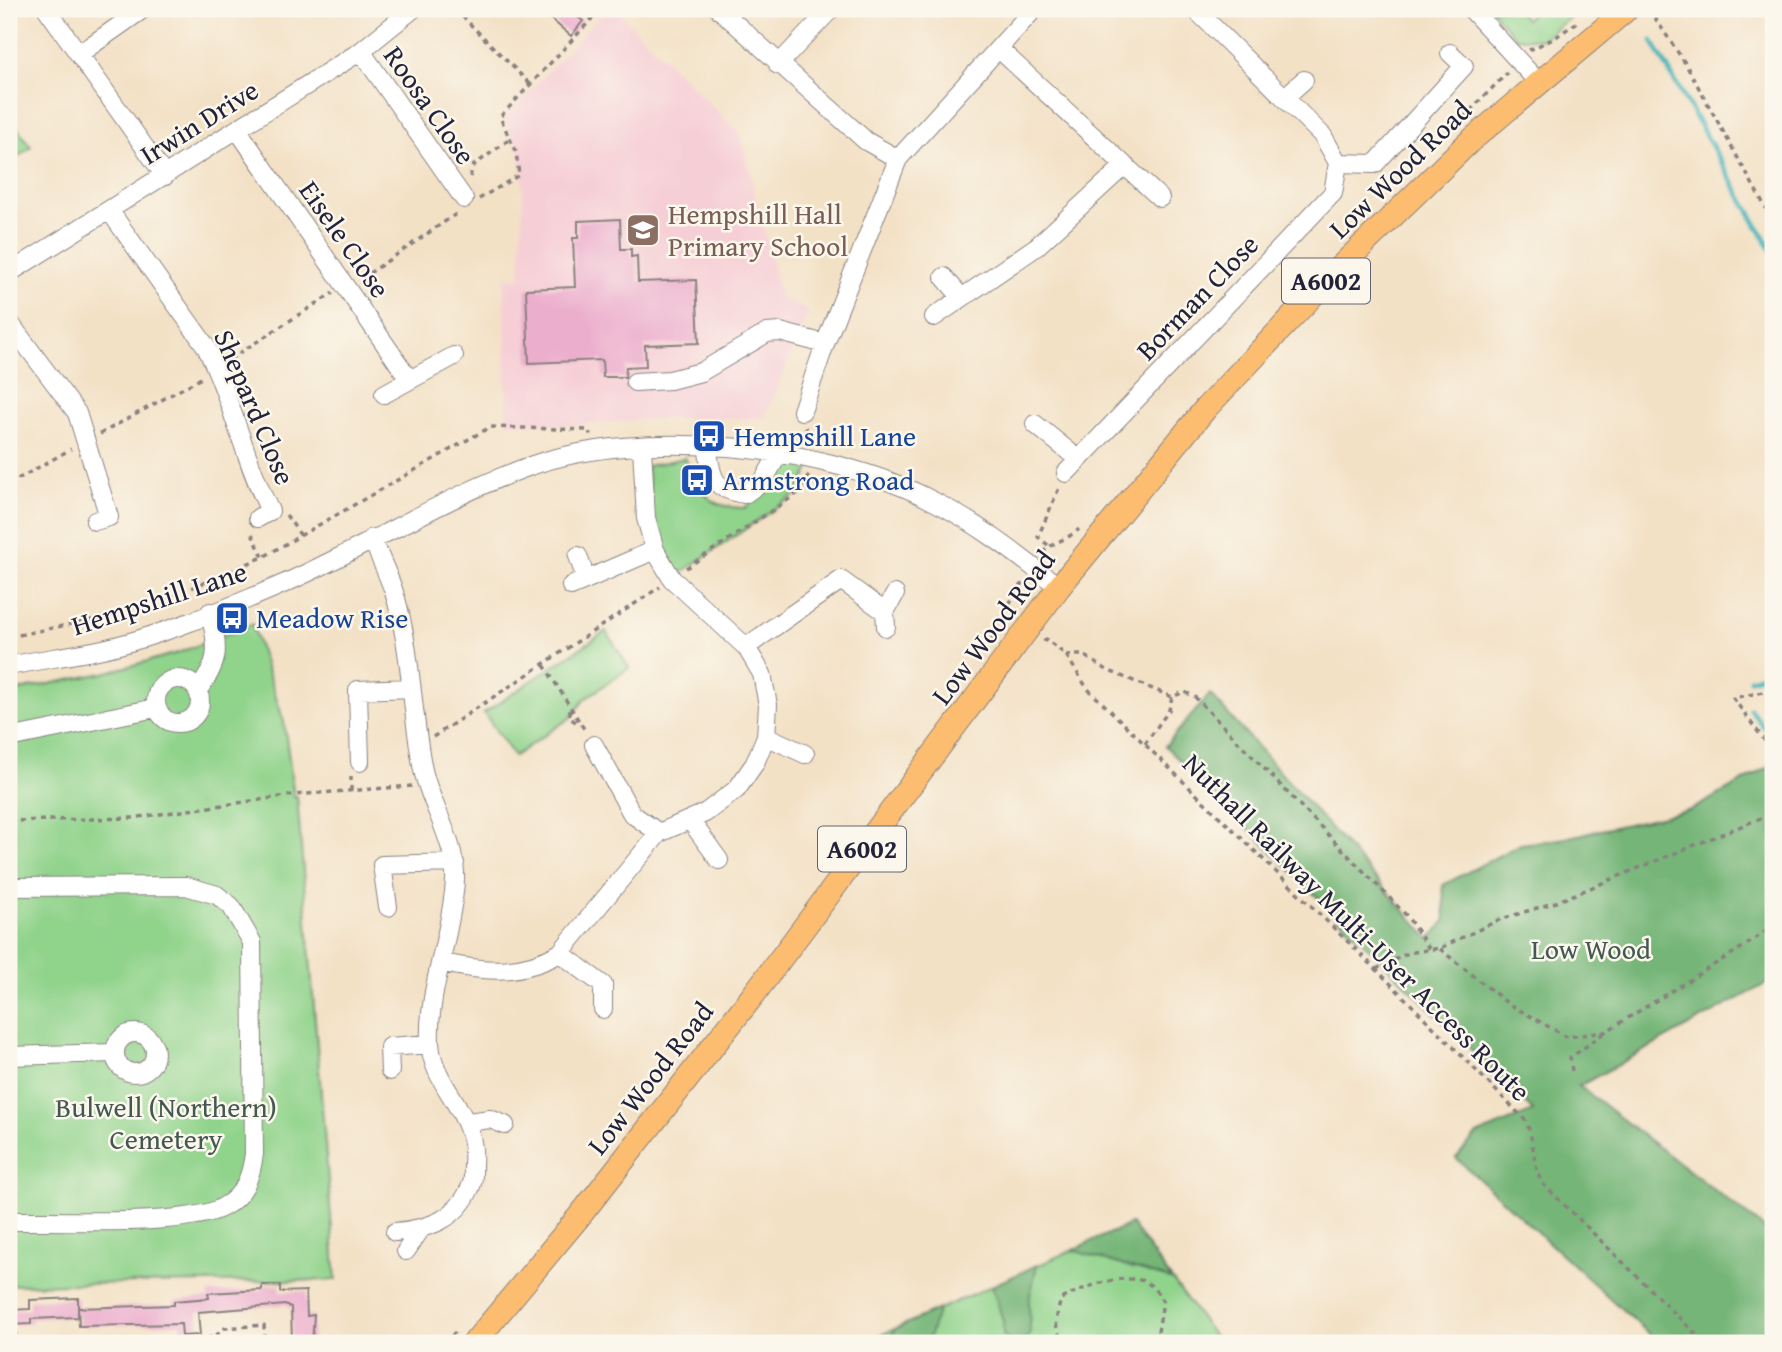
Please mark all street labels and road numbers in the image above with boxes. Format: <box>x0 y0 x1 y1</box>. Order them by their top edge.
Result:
street label: Roosa Close <box>374 37 486 173</box>
street label: Irwin Drive <box>132 69 266 174</box>
street label: Low Wood Road <box>1319 90 1480 247</box>
street label: Eisele Close <box>290 172 401 306</box>
street label: Borman Close <box>1126 224 1267 369</box>
road number: A6002 <box>1282 258 1370 304</box>
street label: Shepard Close <box>204 323 307 491</box>
street label: Low Wood Road <box>921 541 1065 713</box>
street label: Hempshill Lane <box>66 550 252 645</box>
street label: Nuthall Railway Multi-User Access Route <box>1174 743 1541 1110</box>
road number: A6002 <box>818 827 906 872</box>
street label: Low Wood Road <box>577 992 723 1163</box>

